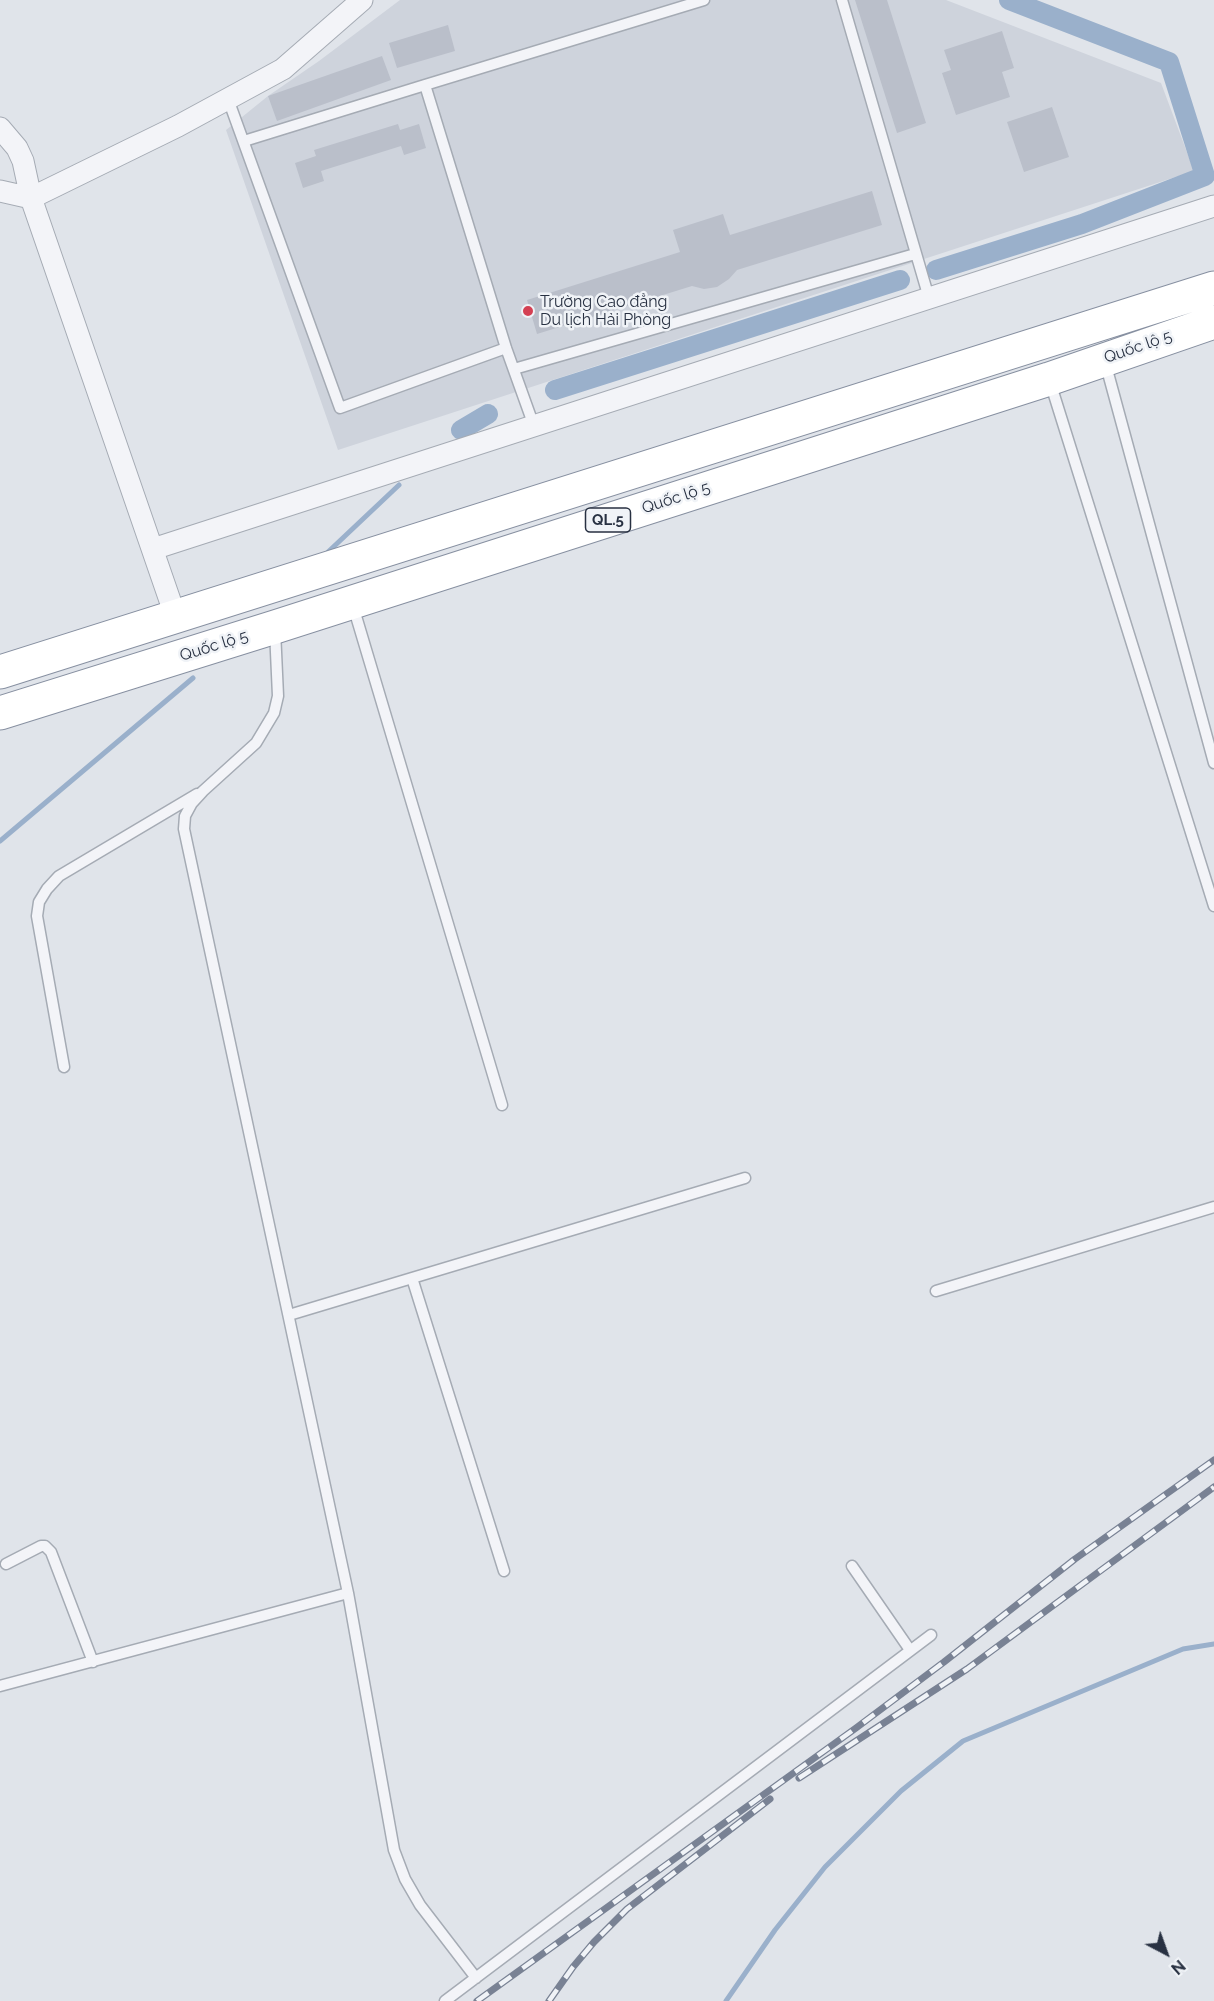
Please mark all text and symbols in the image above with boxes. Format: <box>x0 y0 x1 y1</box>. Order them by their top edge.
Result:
place label: Trường Cao đẳng Du lịch Hải Phòng <box>540 292 671 330</box>
marker: Trường Cao đẳng Du lịch Hải Phòng <box>521 304 535 318</box>
street label: Quốc lộ 5 <box>1102 326 1174 368</box>
street label: Quốc lộ 5 <box>639 478 713 518</box>
road number: QL.5 <box>586 508 630 532</box>
street label: Quốc lộ 5 <box>177 627 251 665</box>
north arrow <box>1136 1923 1196 1983</box>
text: N <box>1167 1956 1189 1978</box>

